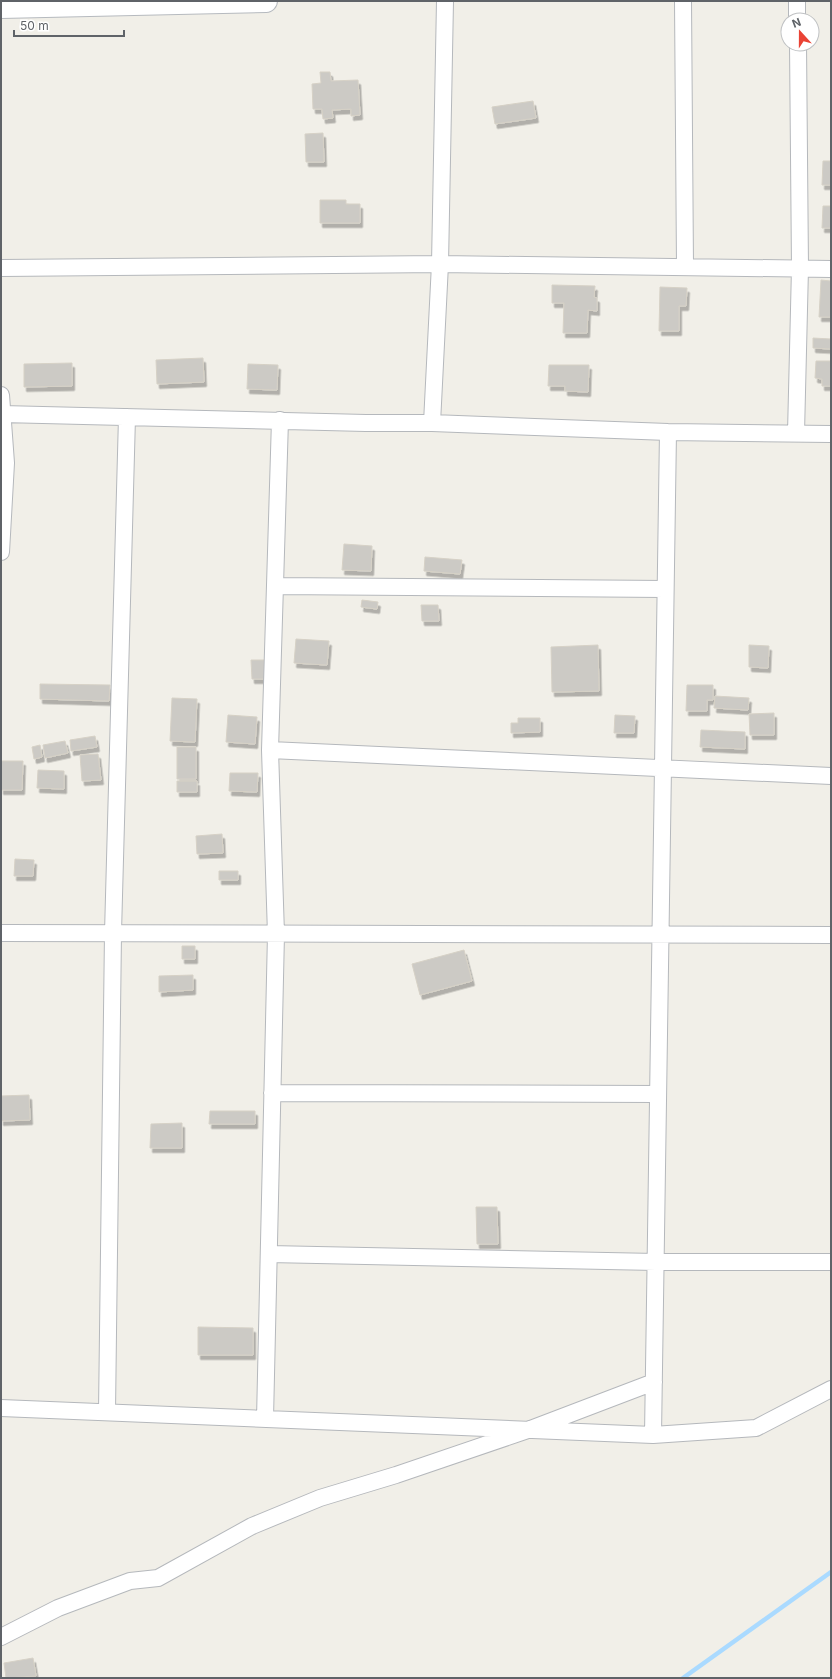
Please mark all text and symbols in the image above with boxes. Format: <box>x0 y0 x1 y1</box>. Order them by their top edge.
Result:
scale bar <box>14 12 124 38</box>
north arrow <box>780 12 820 52</box>
text: N <box>790 15 803 31</box>
text: 50 m <box>20 18 49 33</box>

